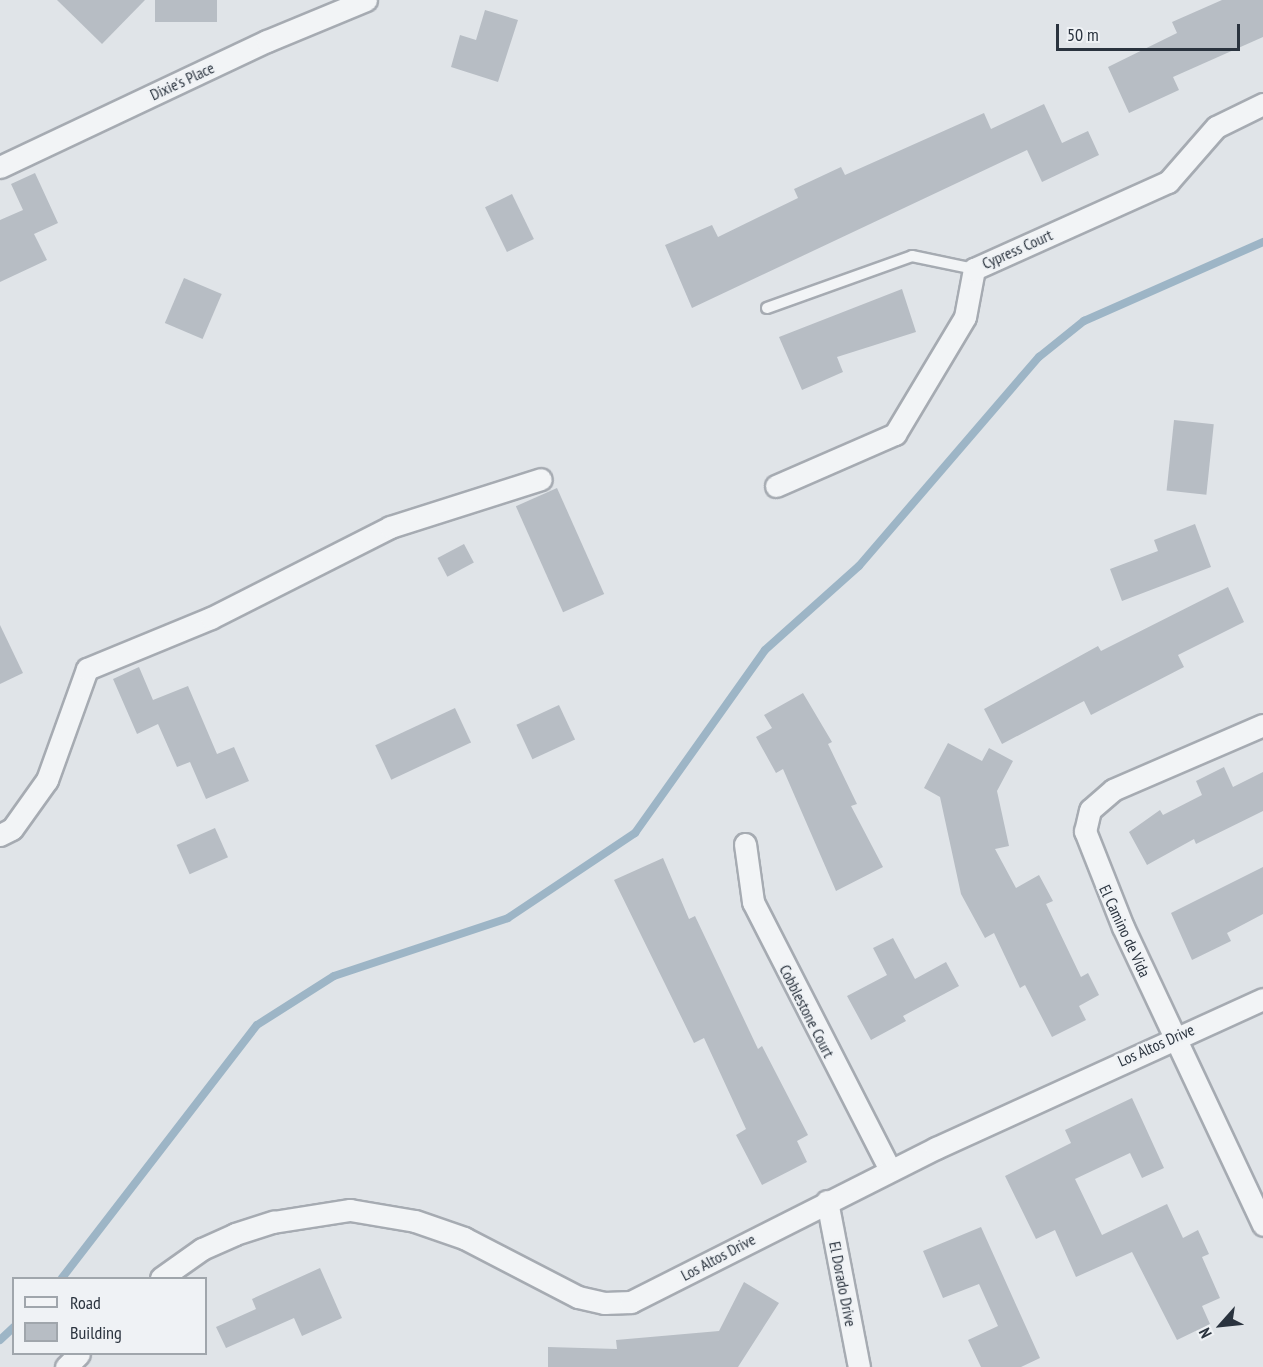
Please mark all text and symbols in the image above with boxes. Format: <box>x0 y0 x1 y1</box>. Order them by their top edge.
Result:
scale bar <box>1059 12 1244 50</box>
text: 50 m <box>1067 23 1099 46</box>
street label: Dixie's Place <box>147 58 217 104</box>
street label: Cypress Court <box>979 225 1055 273</box>
street label: El Camino de Vida <box>1095 882 1155 980</box>
street label: Cobblestone Court <box>775 961 839 1061</box>
street label: Los Altos Drive <box>1115 1020 1197 1070</box>
street label: Los Altos Drive <box>677 1229 759 1285</box>
street label: El Dorado Drive <box>825 1240 861 1328</box>
legend <box>12 1277 207 1355</box>
text: Road <box>70 1291 101 1314</box>
north arrow <box>1191 1295 1251 1355</box>
text: Building <box>70 1321 122 1344</box>
text: N <box>1194 1325 1216 1342</box>

